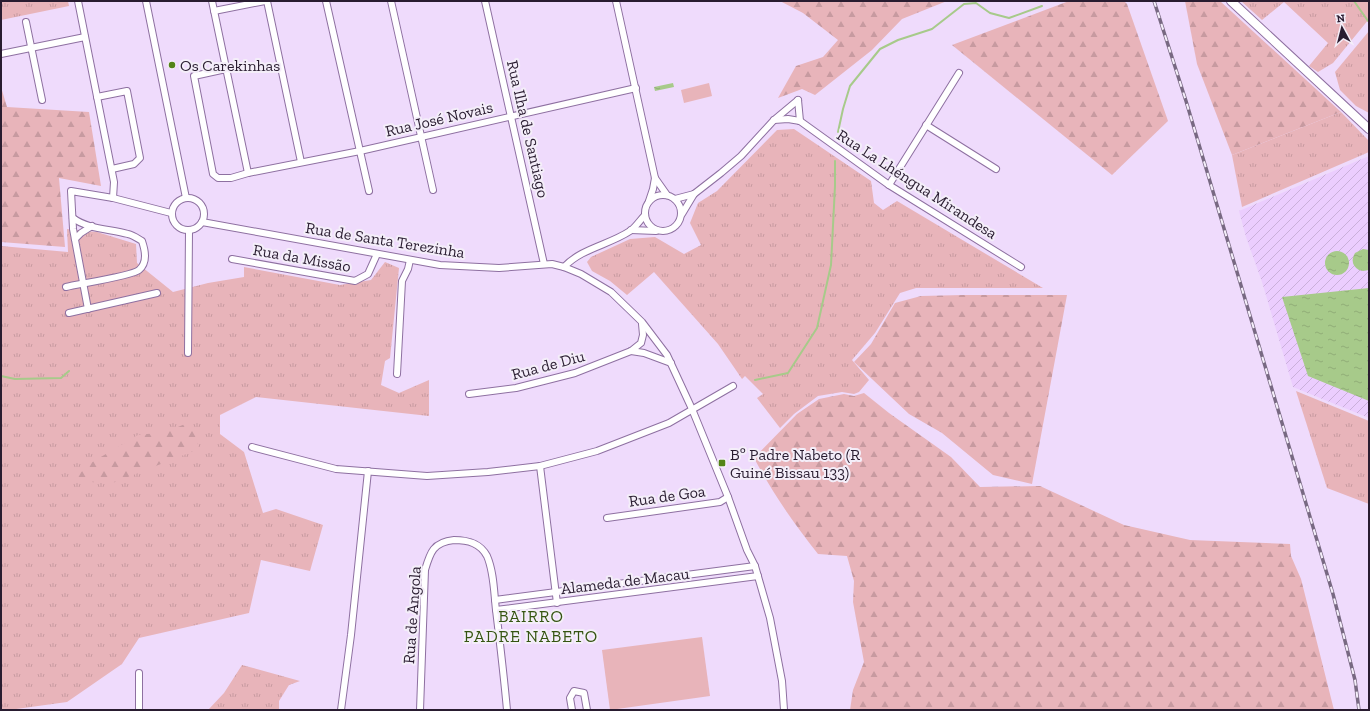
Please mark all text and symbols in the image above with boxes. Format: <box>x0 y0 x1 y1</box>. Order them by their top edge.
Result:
north arrow <box>1322 8 1362 48</box>
text: N <box>1336 12 1346 26</box>
place label: Os Carekinhas <box>180 56 280 75</box>
street label: Rua Ilha de Santiago <box>503 58 553 200</box>
marker: Os Carekinhas <box>167 60 177 70</box>
street label: Rua José Novais <box>383 97 495 141</box>
street label: Rua La Lhéngua Mirandesa <box>833 125 1001 243</box>
street label: Rua de Santa Terezinha <box>304 218 466 262</box>
street label: Rua da Missão <box>252 240 352 276</box>
street label: Rua de Diu <box>509 346 587 384</box>
place label: Bº Padre Nabeto (R Guiné Bissau 133) <box>730 445 860 482</box>
marker: Bº Padre Nabeto (R Guiné Bissau 133) <box>717 458 727 468</box>
street label: Rua de Goa <box>627 481 707 511</box>
street label: Alameda de Macau <box>560 564 690 598</box>
street label: Rua de Angola <box>399 565 425 665</box>
district label: BAIRRO PADRE NABETO <box>464 606 598 646</box>

